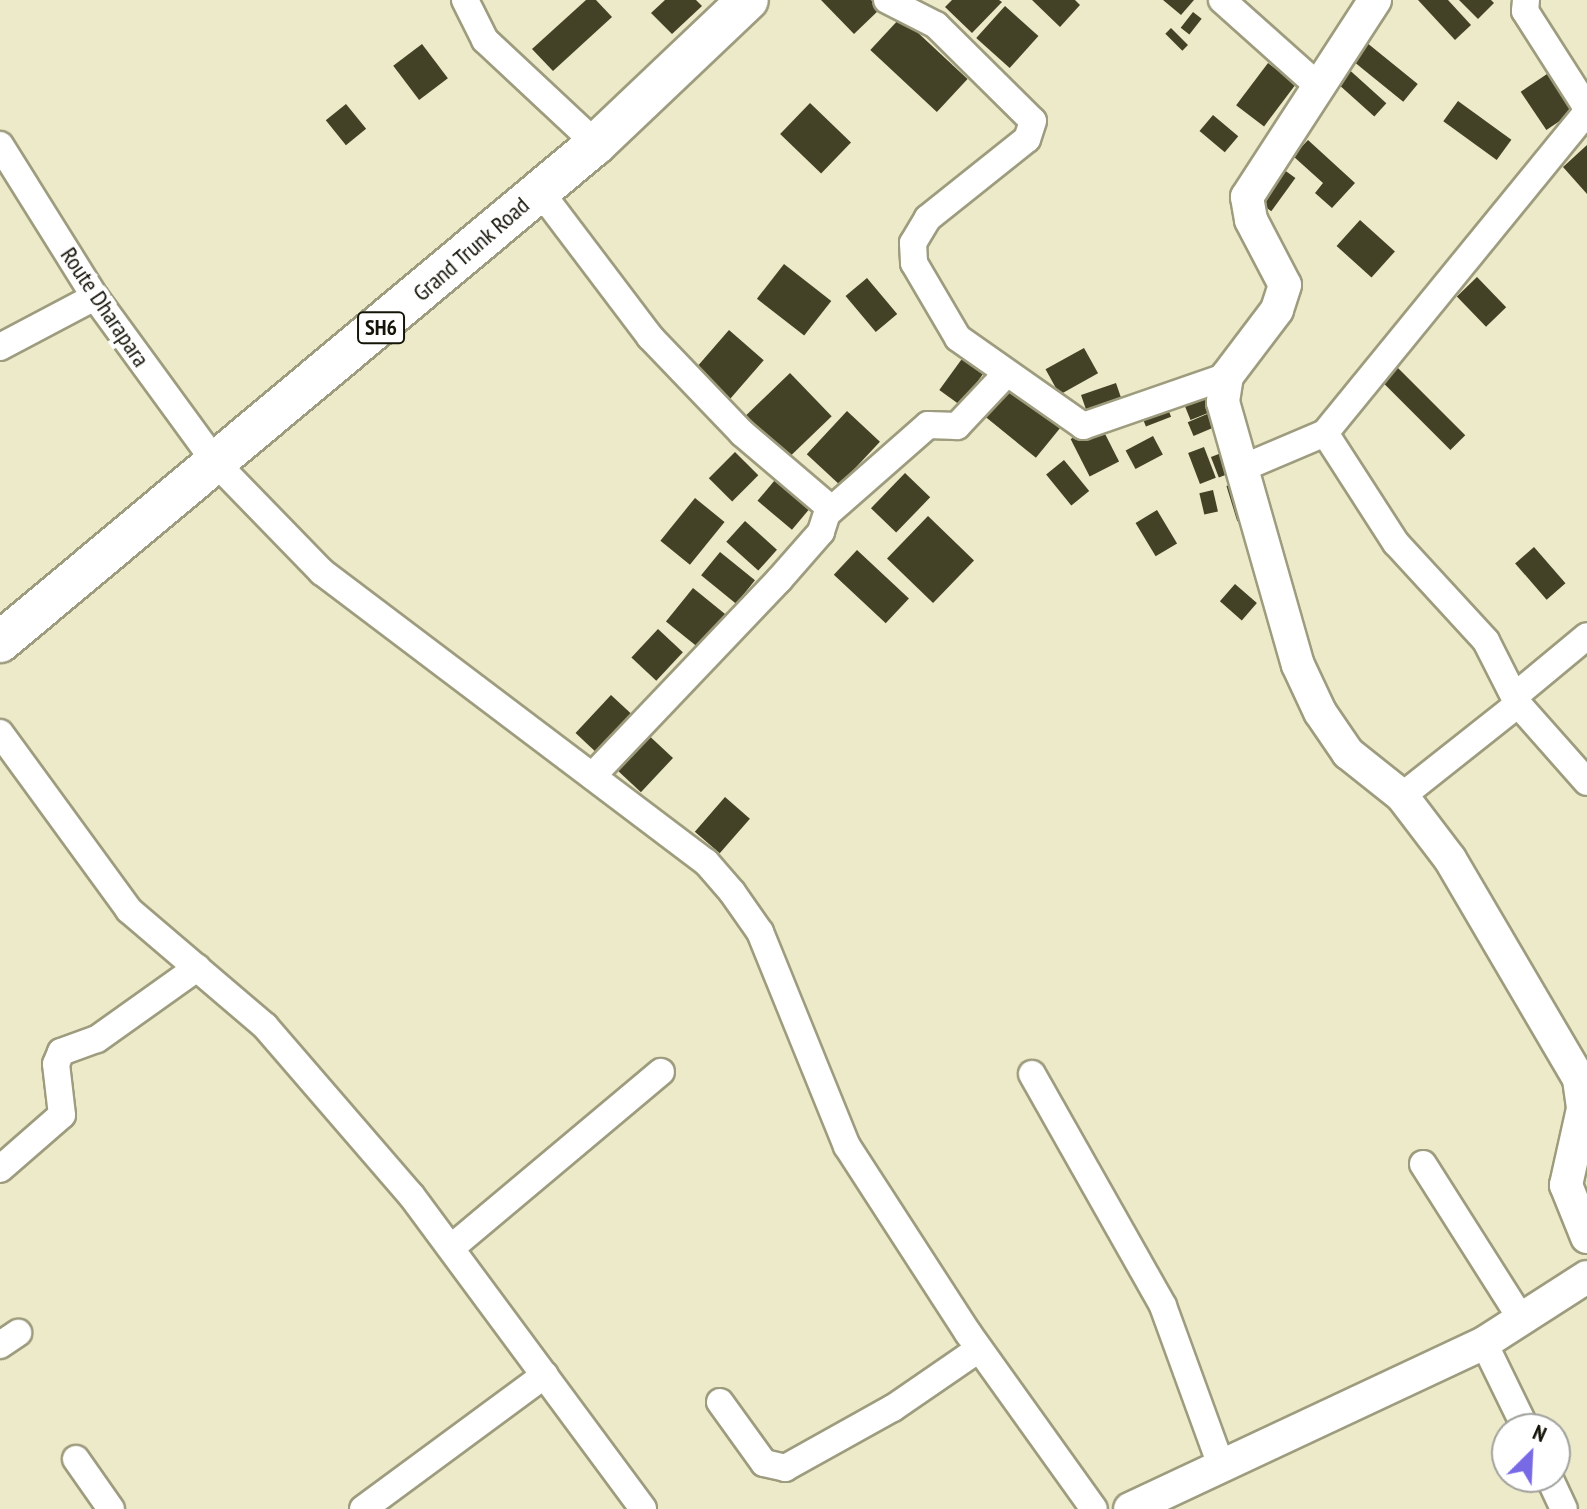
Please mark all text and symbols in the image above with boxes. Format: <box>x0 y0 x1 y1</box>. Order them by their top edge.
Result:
street label: Grand Trunk Road <box>407 190 535 308</box>
street label: Route Dharapara <box>54 242 156 372</box>
road number: SH6 <box>357 310 405 346</box>
north arrow <box>1491 1413 1571 1493</box>
text: N <box>1529 1418 1551 1448</box>

